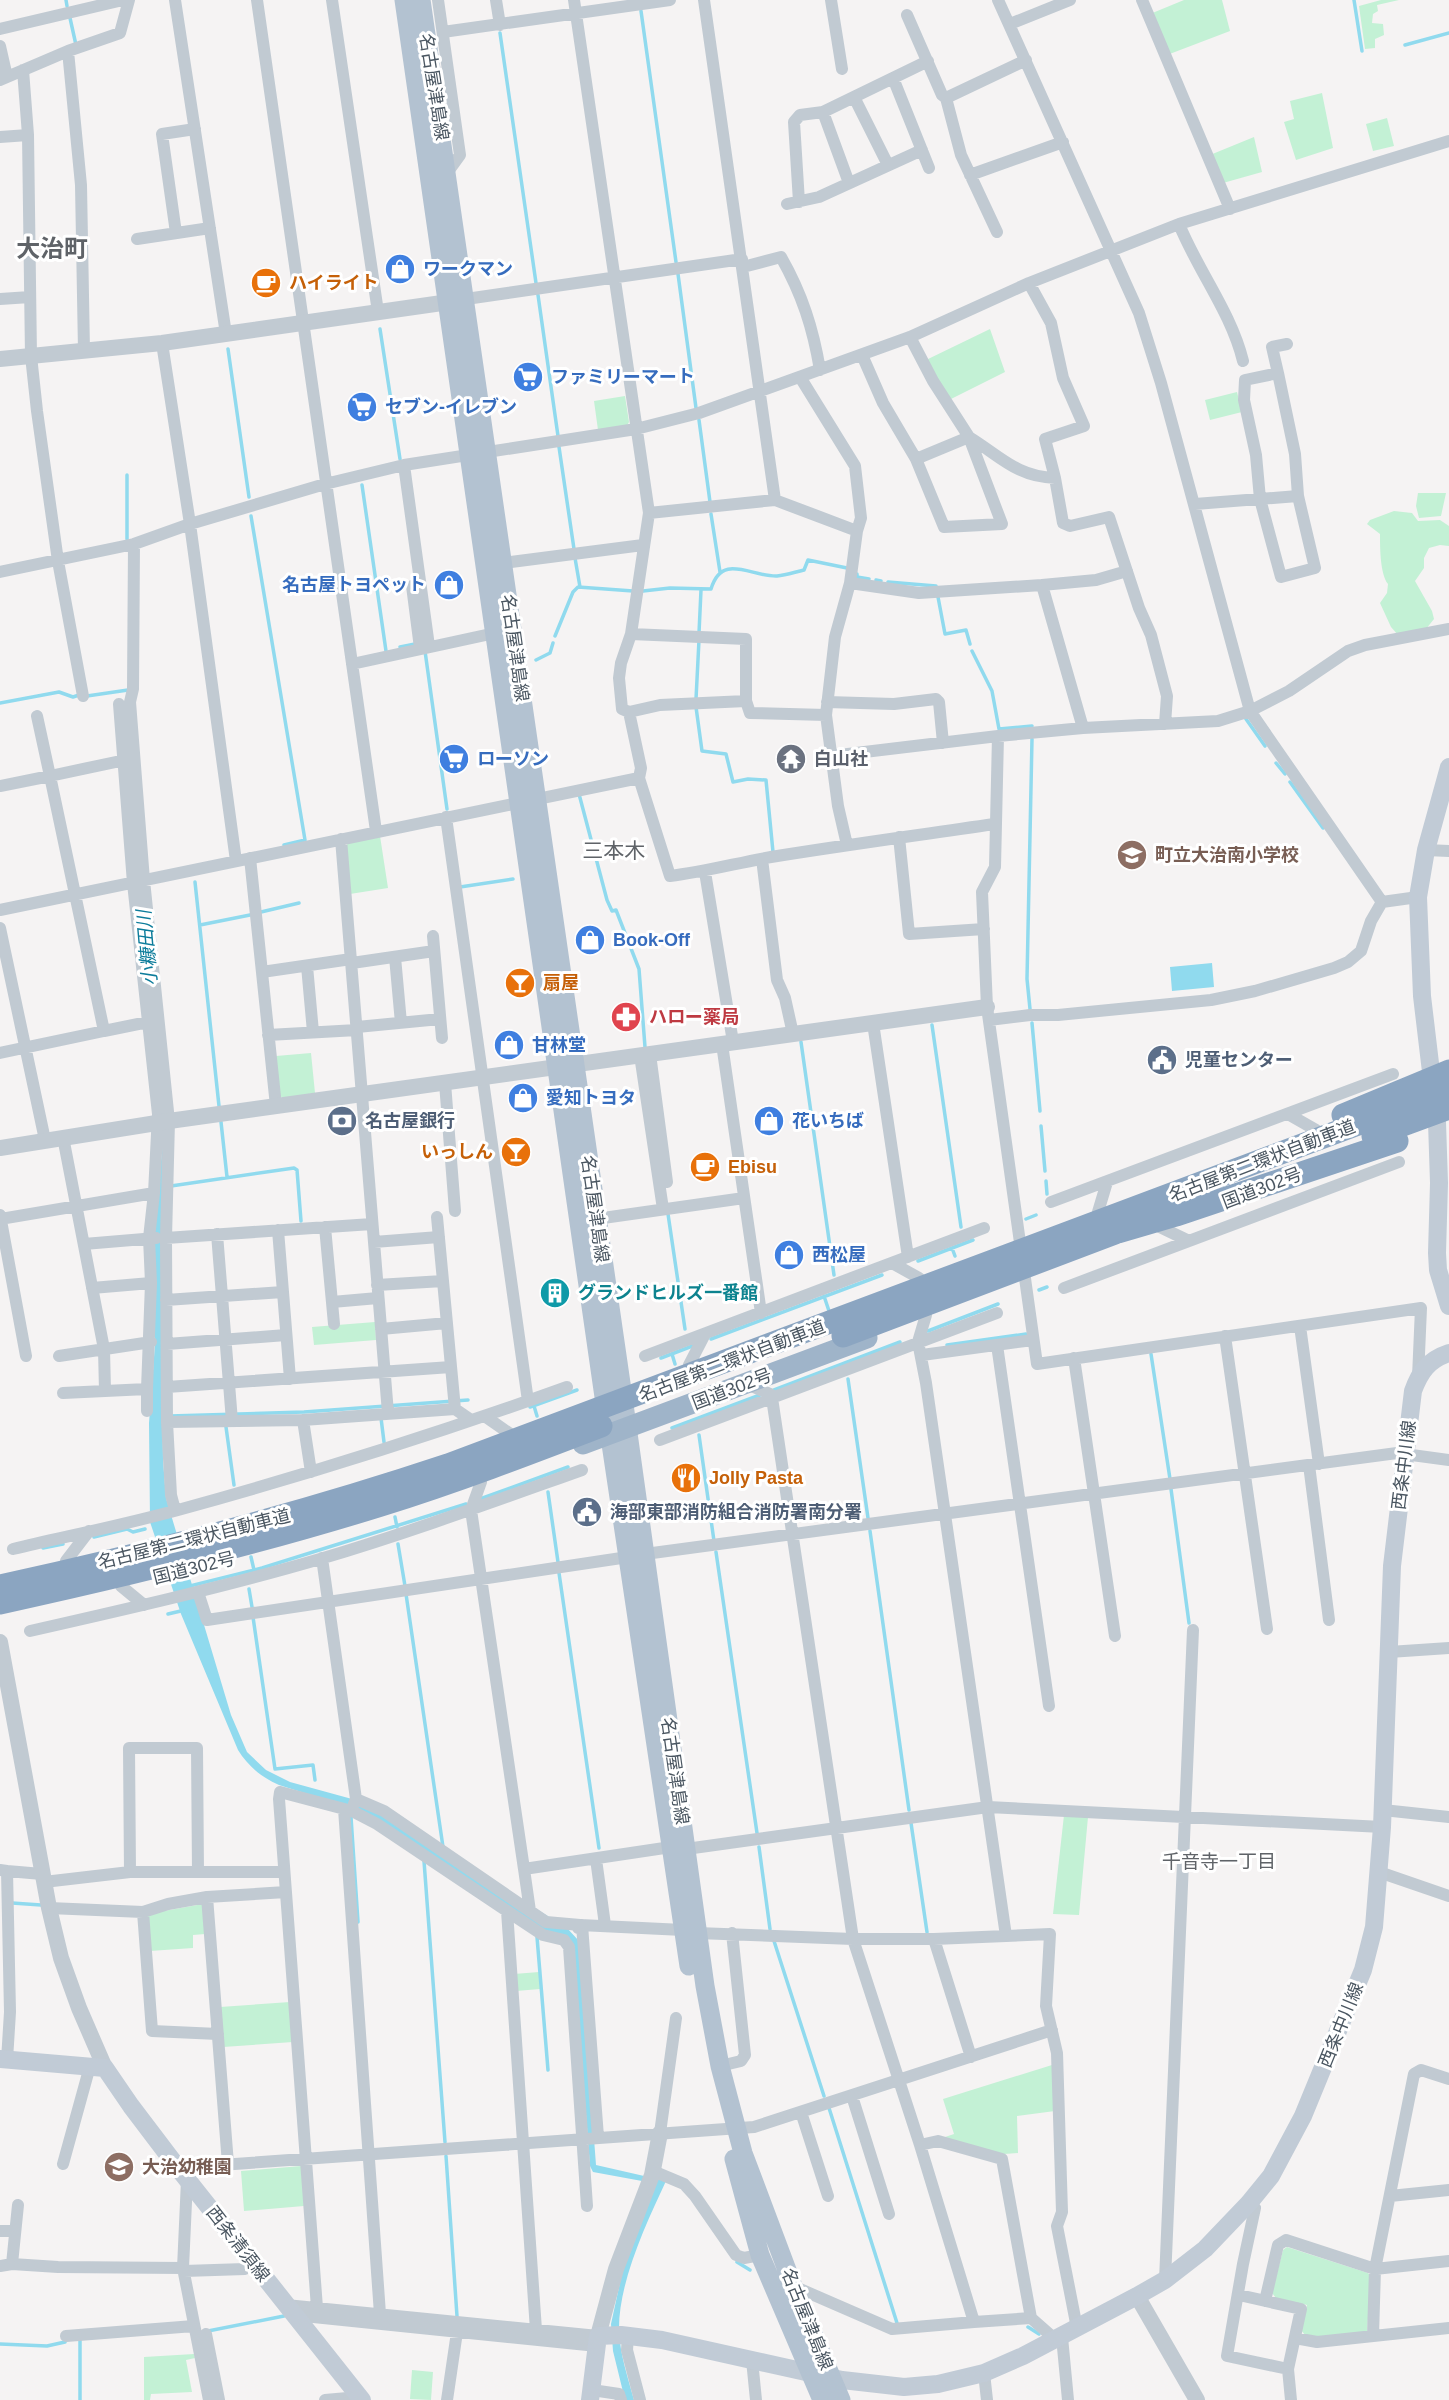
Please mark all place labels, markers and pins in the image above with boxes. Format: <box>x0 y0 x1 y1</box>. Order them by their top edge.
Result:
shop icon: ワークマン <box>383 252 417 286</box>
place label: ワークマン <box>423 259 513 279</box>
cafe icon: ハイライト <box>249 266 283 300</box>
place label: ハイライト <box>289 273 379 293</box>
supermarket icon: ファミリーマート <box>511 360 545 394</box>
place label: ファミリーマート <box>551 367 695 387</box>
supermarket icon: セブン-イレブン <box>345 390 379 424</box>
place label: セブン-イレブン <box>385 397 517 417</box>
shop icon: 名古屋トヨペット <box>432 568 466 602</box>
place label: 名古屋トヨペット <box>282 575 426 595</box>
supermarket icon: ローソン <box>437 742 471 776</box>
temple icon: 白山社 <box>774 742 808 776</box>
place label: ローソン <box>477 749 549 769</box>
place label: 白山社 <box>814 749 868 769</box>
school or university icon: 町立大治南小学校 <box>1115 838 1149 872</box>
place label: 町立大治南小学校 <box>1155 845 1299 865</box>
shop icon: Book-Off <box>573 923 607 957</box>
place label: Book-Off <box>613 930 691 950</box>
bar icon: 扇屋 <box>503 966 537 1000</box>
place label: 扇屋 <box>543 973 579 993</box>
pharmacy icon: ハロー薬局 <box>609 1000 643 1034</box>
place label: ハロー薬局 <box>649 1007 739 1027</box>
shop icon: 甘林堂 <box>492 1028 526 1062</box>
place label: 甘林堂 <box>532 1035 586 1055</box>
public building icon: 児童センター <box>1145 1043 1179 1077</box>
place label: 児童センター <box>1185 1050 1293 1070</box>
shop icon: 愛知トヨタ <box>506 1081 540 1115</box>
place label: 愛知トヨタ <box>546 1088 636 1108</box>
bank icon: 名古屋銀行 <box>325 1104 359 1138</box>
shop icon: 花いちば <box>752 1104 786 1138</box>
place label: 名古屋銀行 <box>365 1110 455 1131</box>
place label: 花いちば <box>792 1111 864 1131</box>
bar icon: いっしん <box>499 1135 533 1169</box>
place label: いっしん <box>421 1142 493 1162</box>
cafe icon: Ebisu <box>688 1150 722 1184</box>
place label: Ebisu <box>728 1157 777 1177</box>
shop icon: 西松屋 <box>772 1238 806 1272</box>
place label: 西松屋 <box>812 1245 866 1265</box>
building icon: グランドヒルズ一番館 <box>538 1276 572 1310</box>
place label: グランドヒルズ一番館 <box>578 1283 758 1303</box>
restaurant icon: Jolly Pasta <box>669 1461 703 1495</box>
place label: Jolly Pasta <box>709 1468 804 1488</box>
public building icon: 海部東部消防組合消防署南分署 <box>570 1495 604 1529</box>
place label: 海部東部消防組合消防署南分署 <box>610 1502 862 1522</box>
school or university icon: 大治幼稚園 <box>102 2150 136 2184</box>
place label: 大治幼稚園 <box>142 2157 232 2177</box>

